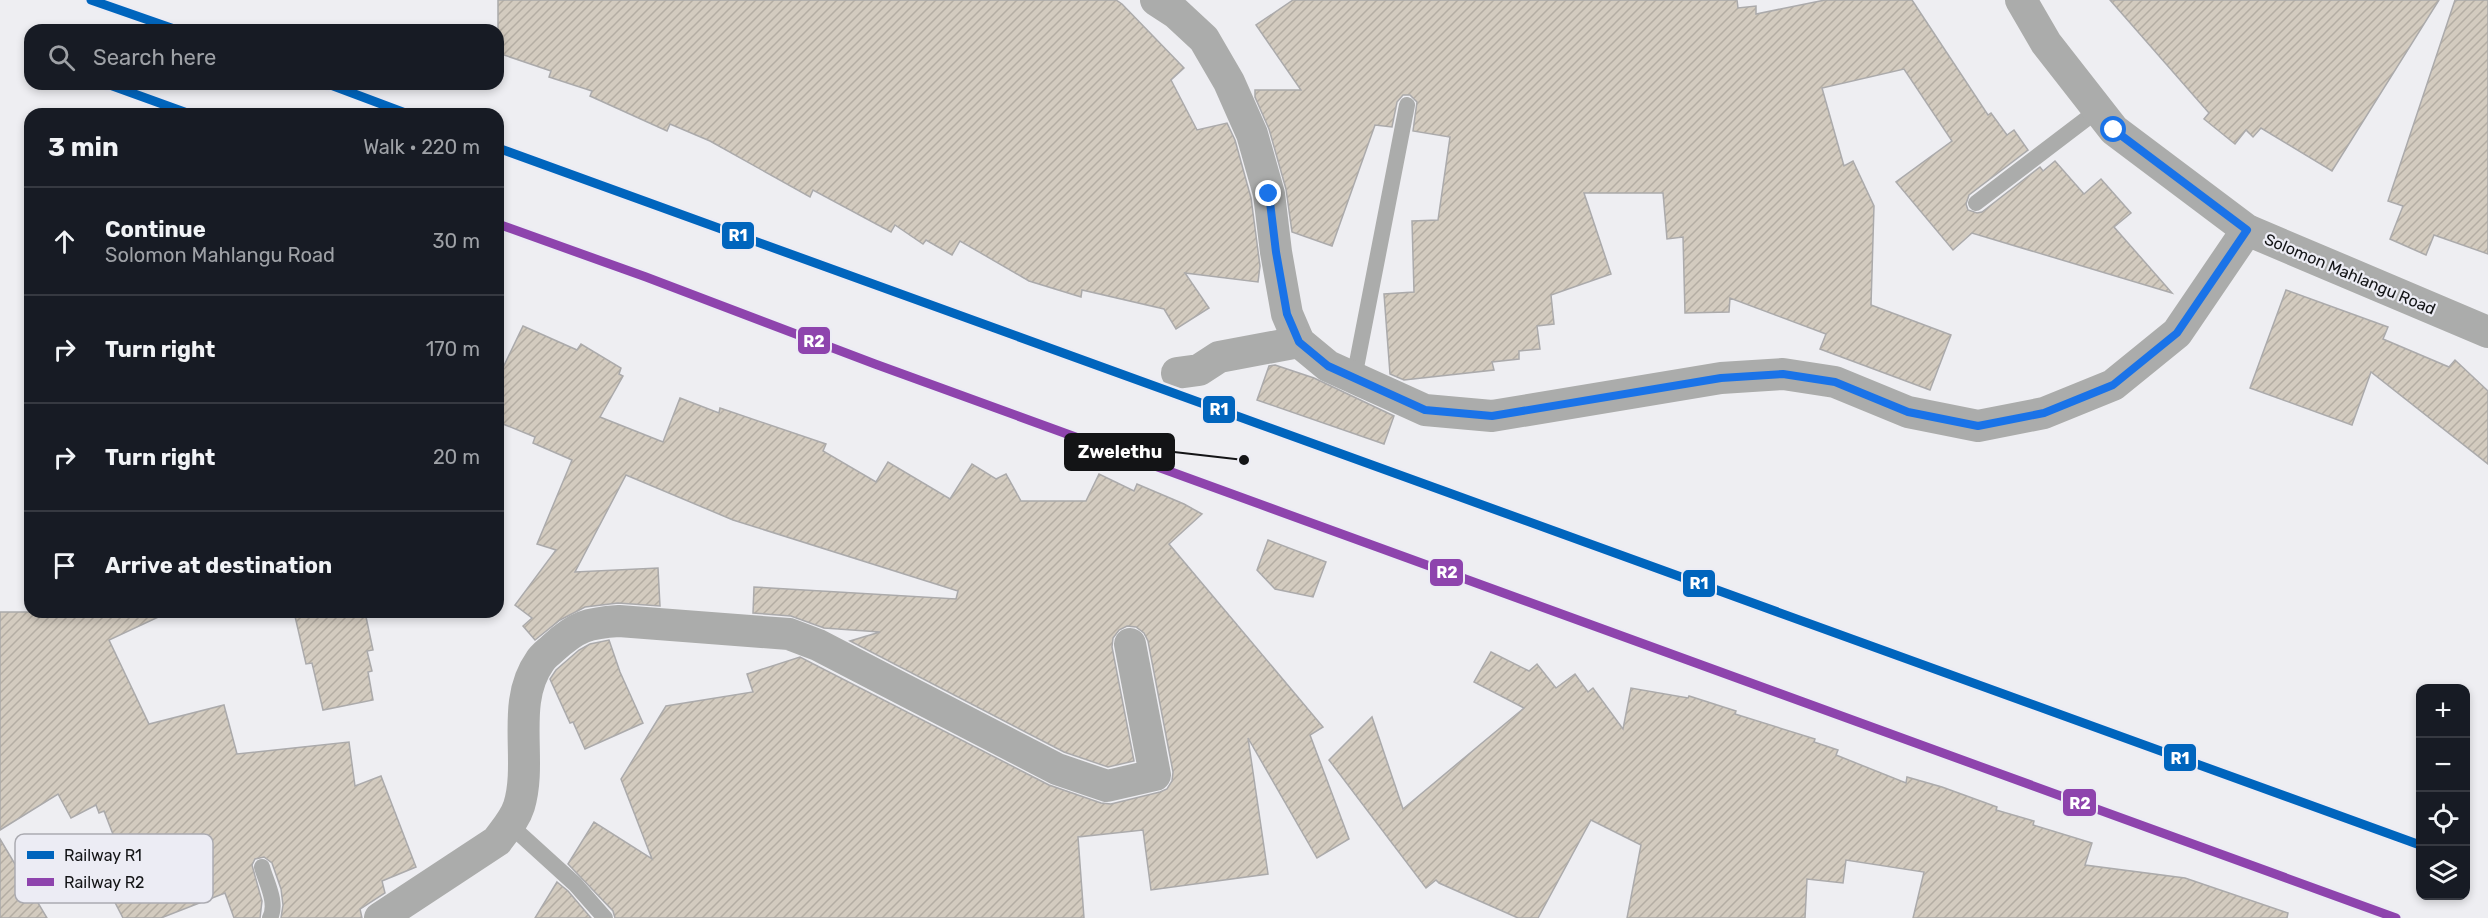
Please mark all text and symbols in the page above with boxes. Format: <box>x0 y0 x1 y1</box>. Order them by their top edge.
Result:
search box <box>24 24 504 90</box>
icon: search <box>45 41 78 74</box>
text: Search here <box>93 44 216 71</box>
route start <box>2100 116 2126 142</box>
text: 3 min <box>48 132 119 163</box>
text: Walk · 220 m <box>363 135 480 159</box>
route end <box>1255 180 1281 206</box>
text: Continue <box>105 216 206 243</box>
line badge: R1 <box>721 221 755 250</box>
icon: ahead <box>48 225 81 258</box>
text: R1 <box>728 226 748 245</box>
text: 30 m <box>433 229 480 253</box>
street label: Solomon Mahlangu Road <box>2262 229 2438 319</box>
text: Solomon Mahlangu Road <box>105 243 335 267</box>
line badge: R2 <box>797 326 831 355</box>
text: R2 <box>803 332 825 351</box>
icon: right <box>48 333 81 366</box>
text: Turn right <box>105 336 215 363</box>
text: 170 m <box>426 337 480 361</box>
line badge: R1 <box>1202 395 1236 424</box>
text: R1 <box>1209 400 1229 419</box>
callout: Zwelethu <box>1065 434 1174 470</box>
icon: right <box>48 441 81 474</box>
text: Zwelethu <box>1078 441 1162 463</box>
text: Turn right <box>105 444 215 471</box>
text: 20 m <box>433 445 480 469</box>
icon: arrive <box>48 549 81 582</box>
text: Arrive at destination <box>105 552 332 579</box>
line badge: R2 <box>1429 558 1464 587</box>
text: R2 <box>1436 563 1458 582</box>
line badge: R1 <box>1682 569 1716 598</box>
text: R1 <box>1689 574 1709 593</box>
map controls <box>2416 684 2470 900</box>
button: + <box>2416 684 2470 738</box>
button: − <box>2416 738 2470 792</box>
line badge: R1 <box>2163 743 2197 772</box>
text: R1 <box>2170 749 2190 768</box>
line badge: R2 <box>2062 788 2097 817</box>
button: locate <box>2416 792 2470 846</box>
text: R2 <box>2069 794 2091 813</box>
legend <box>15 834 213 903</box>
text: Railway R1 <box>64 846 142 865</box>
button: layers <box>2416 846 2470 900</box>
text: Railway R2 <box>64 873 145 892</box>

